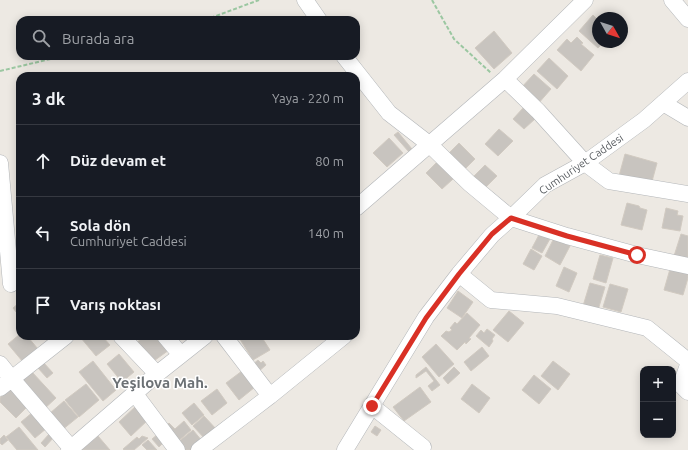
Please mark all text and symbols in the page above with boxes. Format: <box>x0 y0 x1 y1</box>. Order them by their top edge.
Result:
north arrow <box>592 12 628 48</box>
search box <box>16 16 360 60</box>
icon: search <box>30 27 52 49</box>
text: Burada ara <box>62 30 134 47</box>
text: 3 dk <box>32 89 65 108</box>
text: Yaya · 220 m <box>272 91 344 105</box>
street label: Cumhuriyet Caddesi <box>537 131 625 197</box>
icon: ahead <box>32 150 54 172</box>
text: Düz devam et <box>70 152 166 169</box>
text: 80 m <box>315 154 344 168</box>
text: Sola dön <box>70 217 131 234</box>
icon: left <box>32 222 54 244</box>
text: 140 m <box>308 226 344 240</box>
text: Cumhuriyet Caddesi <box>70 234 187 248</box>
route start <box>628 246 646 264</box>
icon: arrive <box>32 294 54 316</box>
text: Varış noktası <box>70 296 161 313</box>
map controls <box>640 366 676 438</box>
button: + <box>640 366 676 402</box>
district label: Yeşilova Mah. <box>112 374 208 392</box>
route end <box>363 397 381 415</box>
button: − <box>640 402 676 438</box>

